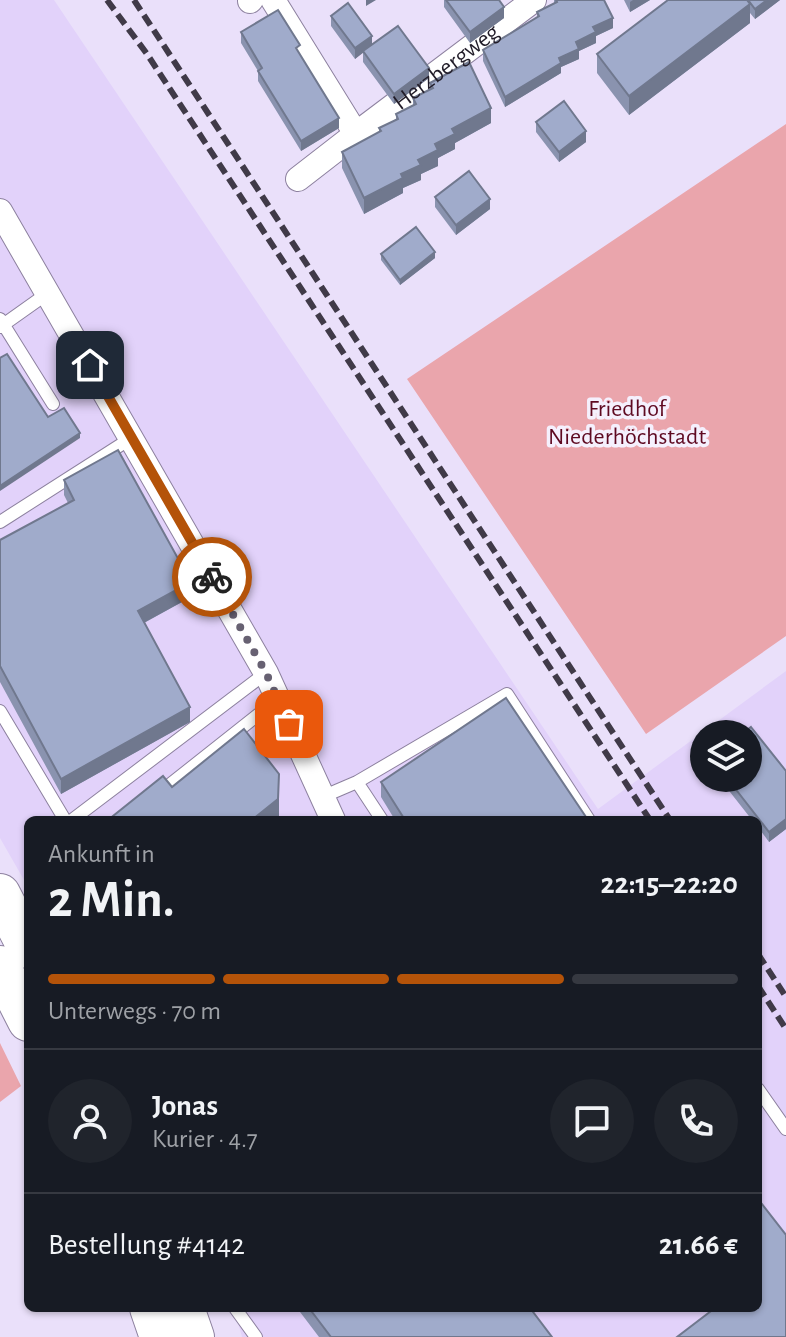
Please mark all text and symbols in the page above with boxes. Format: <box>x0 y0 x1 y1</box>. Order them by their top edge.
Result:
street label: Herzbergweg <box>389 20 504 115</box>
pin <box>56 331 124 399</box>
icon: home <box>68 343 112 387</box>
park label: Friedhof Niederhöchstadt <box>548 397 706 449</box>
courier <box>172 537 252 617</box>
icon: bike <box>190 555 234 599</box>
pin <box>255 690 323 758</box>
icon: bag <box>267 702 311 746</box>
map controls <box>690 720 762 792</box>
button: layers <box>690 720 762 792</box>
text: Ankunft in <box>48 841 155 867</box>
text: 22:15–22:20 <box>600 869 738 899</box>
text: 2 Min. <box>48 874 175 926</box>
text: Unterwegs · 70 m <box>48 998 221 1024</box>
button: person <box>48 1079 132 1163</box>
button: chat <box>550 1079 634 1163</box>
button: phone <box>654 1079 738 1163</box>
text: Jonas <box>152 1091 218 1121</box>
text: Kurier · 4.7 <box>152 1126 258 1152</box>
text: Bestellung #4142 <box>48 1230 245 1260</box>
text: 21.66 € <box>659 1230 738 1260</box>

